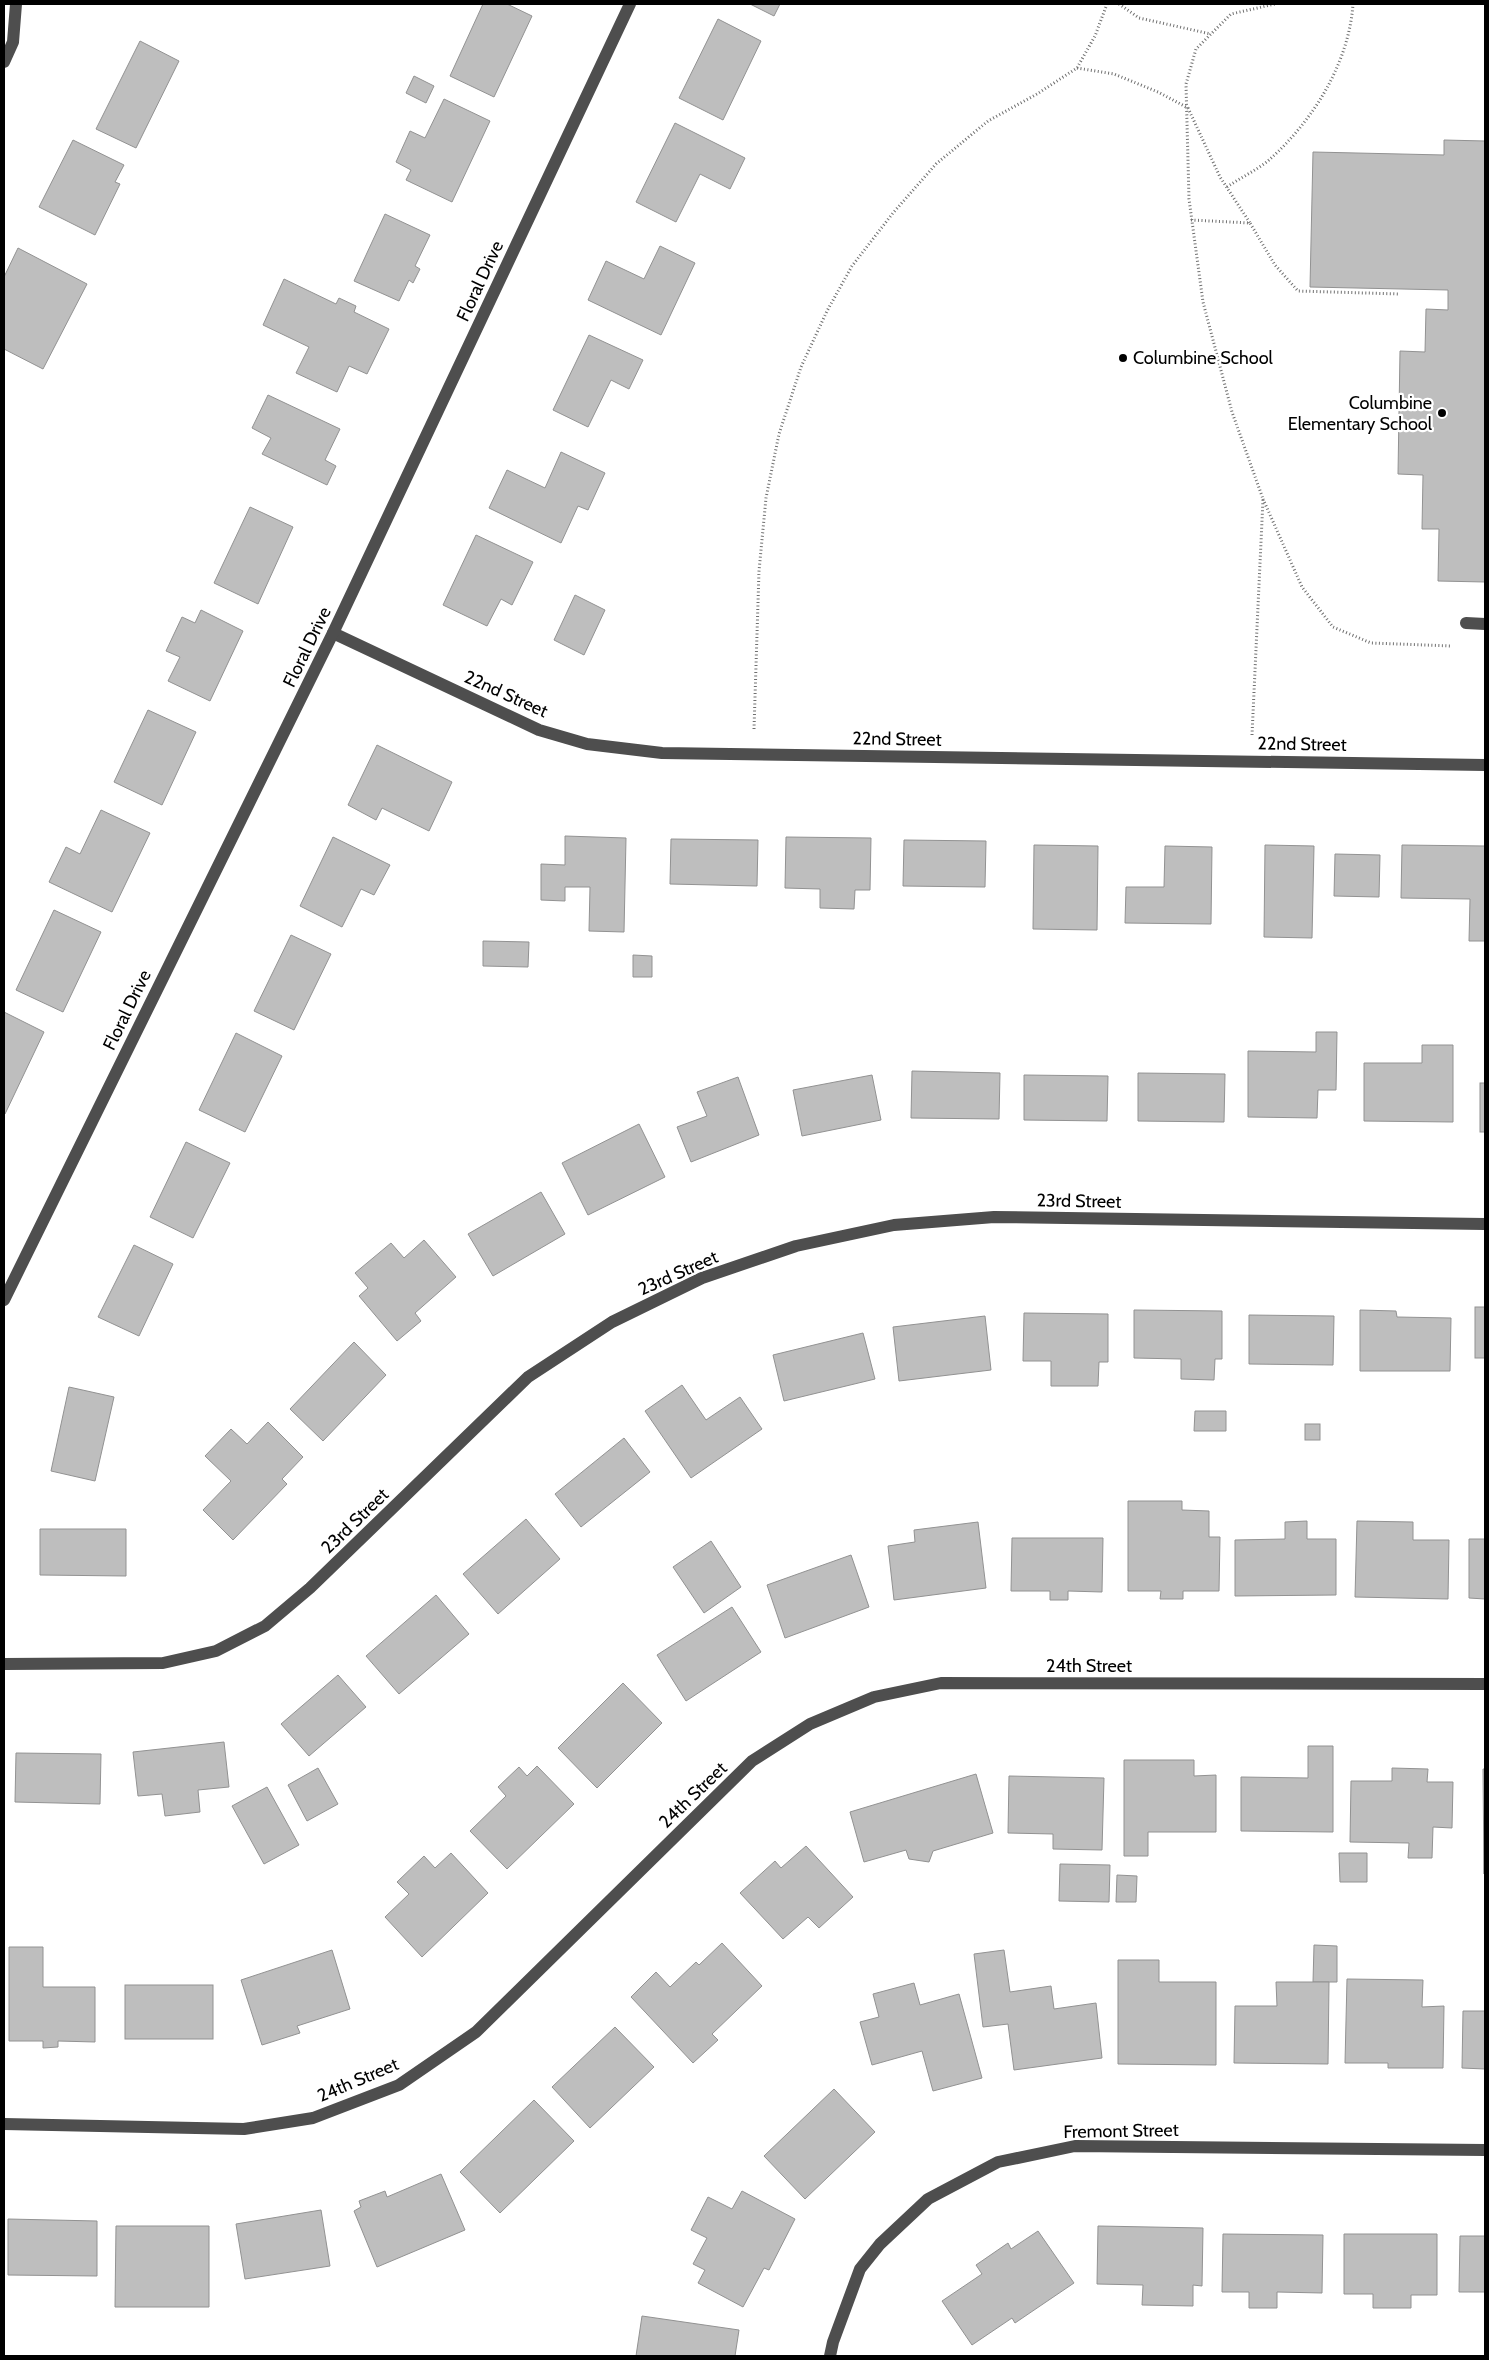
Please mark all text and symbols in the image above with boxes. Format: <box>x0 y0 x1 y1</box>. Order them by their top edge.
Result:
street label: Floral Drive <box>452 237 508 325</box>
place label: Columbine School <box>1133 347 1274 369</box>
marker: Columbine School <box>1117 352 1129 364</box>
place label: Columbine Elementary School <box>1288 392 1433 435</box>
marker: Columbine Elementary School <box>1436 407 1448 419</box>
street label: Floral Drive <box>278 603 336 691</box>
street label: 22nd Street <box>461 666 551 722</box>
street label: 22nd Street <box>852 727 942 751</box>
street label: 22nd Street <box>1257 732 1347 756</box>
street label: Floral Drive <box>98 966 156 1054</box>
street label: 23rd Street <box>1036 1189 1122 1213</box>
street label: 23rd Street <box>635 1246 721 1300</box>
street label: 23rd Street <box>317 1484 393 1558</box>
street label: 24th Street <box>1046 1655 1132 1677</box>
street label: 24th Street <box>654 1757 732 1833</box>
street label: 24th Street <box>314 2053 402 2107</box>
street label: Fremont Street <box>1063 2119 1179 2143</box>

